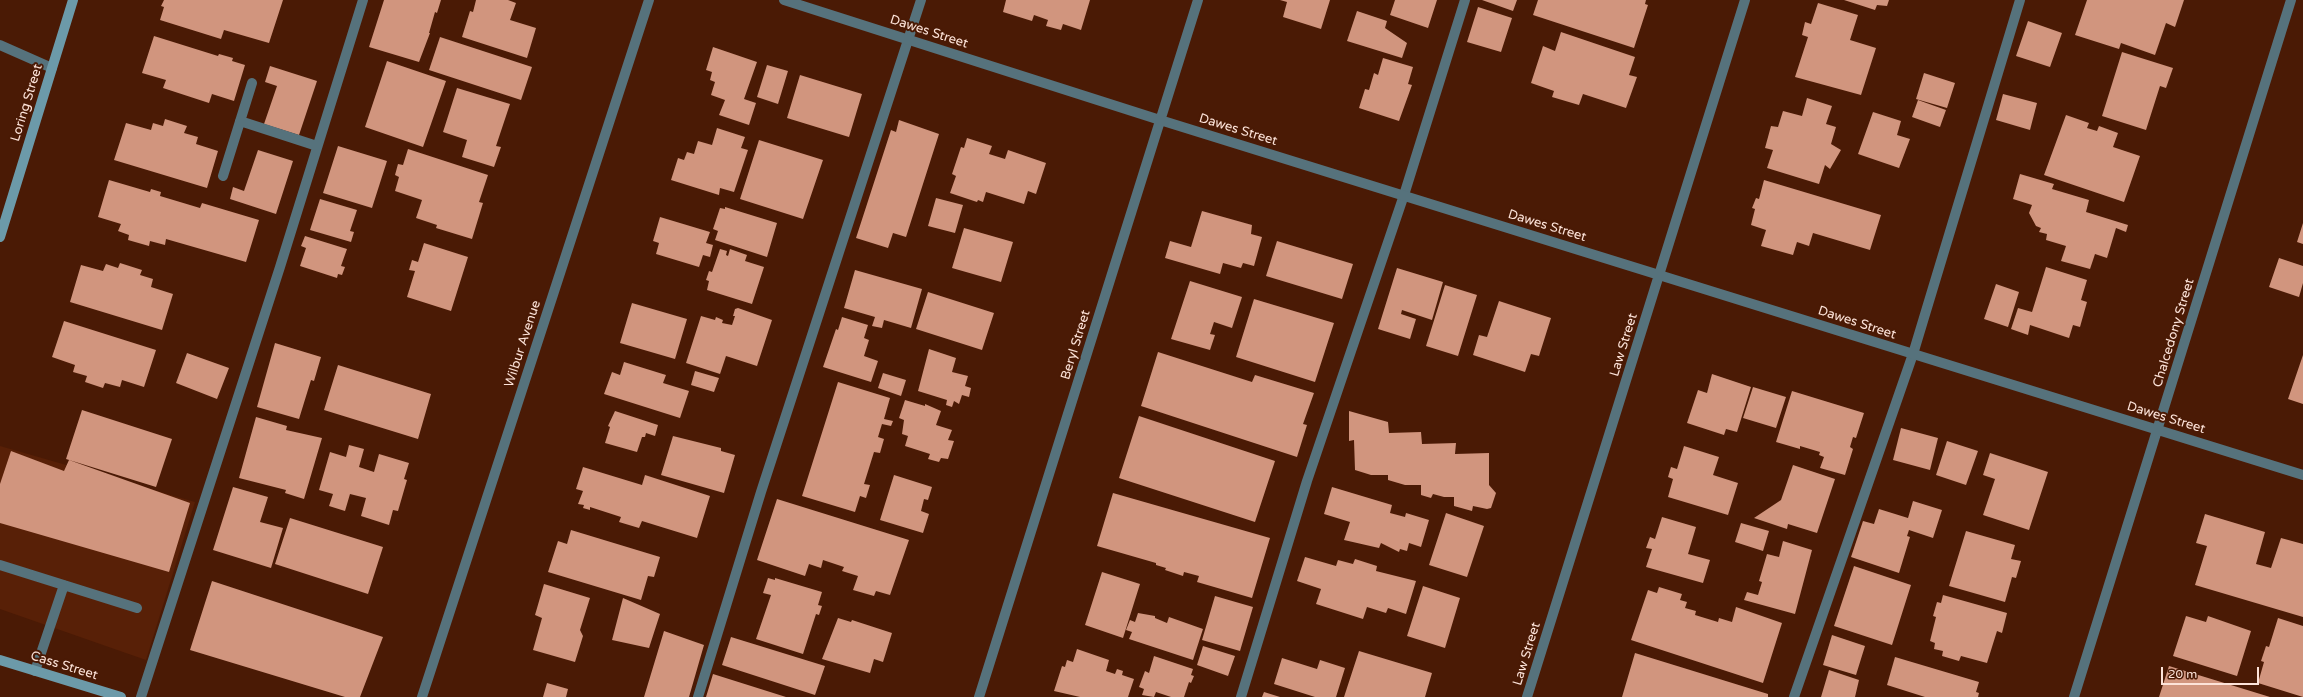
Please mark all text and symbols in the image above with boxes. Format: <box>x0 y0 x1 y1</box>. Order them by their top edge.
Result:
street label: Dawes Street <box>888 12 970 52</box>
street label: Loring Street <box>8 62 46 144</box>
street label: Dawes Street <box>1197 111 1279 149</box>
street label: Dawes Street <box>1506 207 1588 245</box>
street label: Chalcedony Street <box>2150 277 2198 389</box>
street label: Wilbur Avenue <box>502 299 544 389</box>
street label: Dawes Street <box>1816 303 1898 343</box>
street label: Beryl Street <box>1058 308 1094 382</box>
street label: Law Street <box>1607 311 1641 379</box>
street label: Dawes Street <box>2125 399 2207 437</box>
street label: Law Street <box>1510 620 1544 688</box>
street label: Cass Street <box>29 648 99 684</box>
scale bar <box>2163 659 2261 685</box>
text: 20 m <box>2168 667 2197 681</box>

